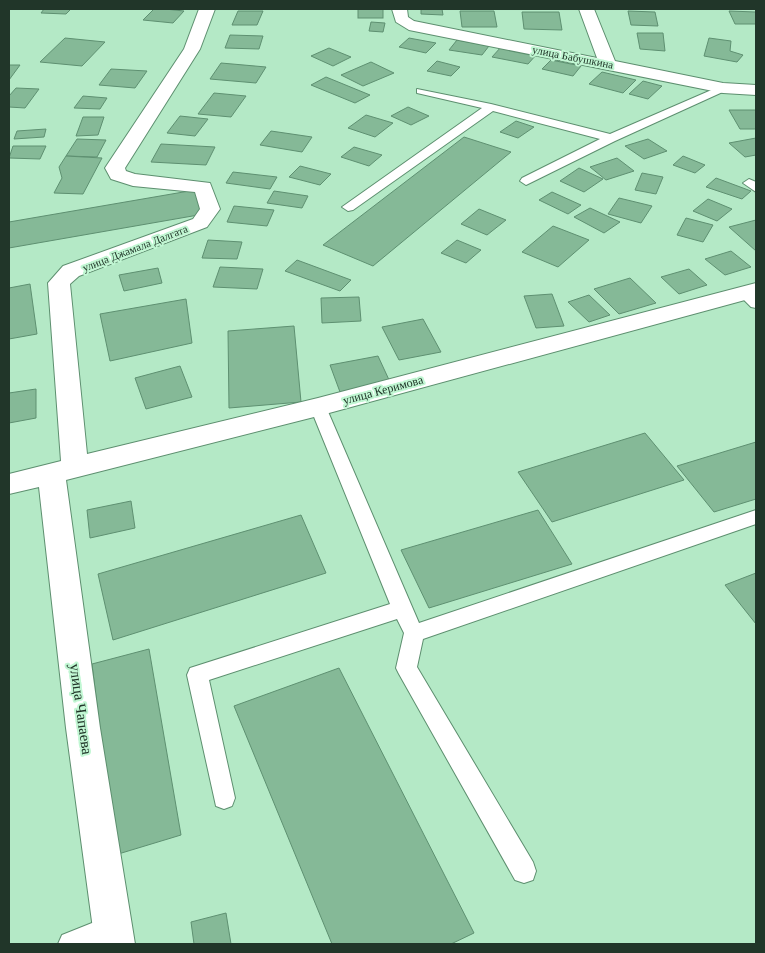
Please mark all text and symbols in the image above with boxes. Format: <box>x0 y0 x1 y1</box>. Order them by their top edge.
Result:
street label: улица Бабушкина <box>531 43 615 71</box>
street label: улица Джамала Далгата <box>81 222 189 274</box>
street label: улица Керимова <box>341 372 425 407</box>
street label: улица Чапаева <box>67 662 95 756</box>

